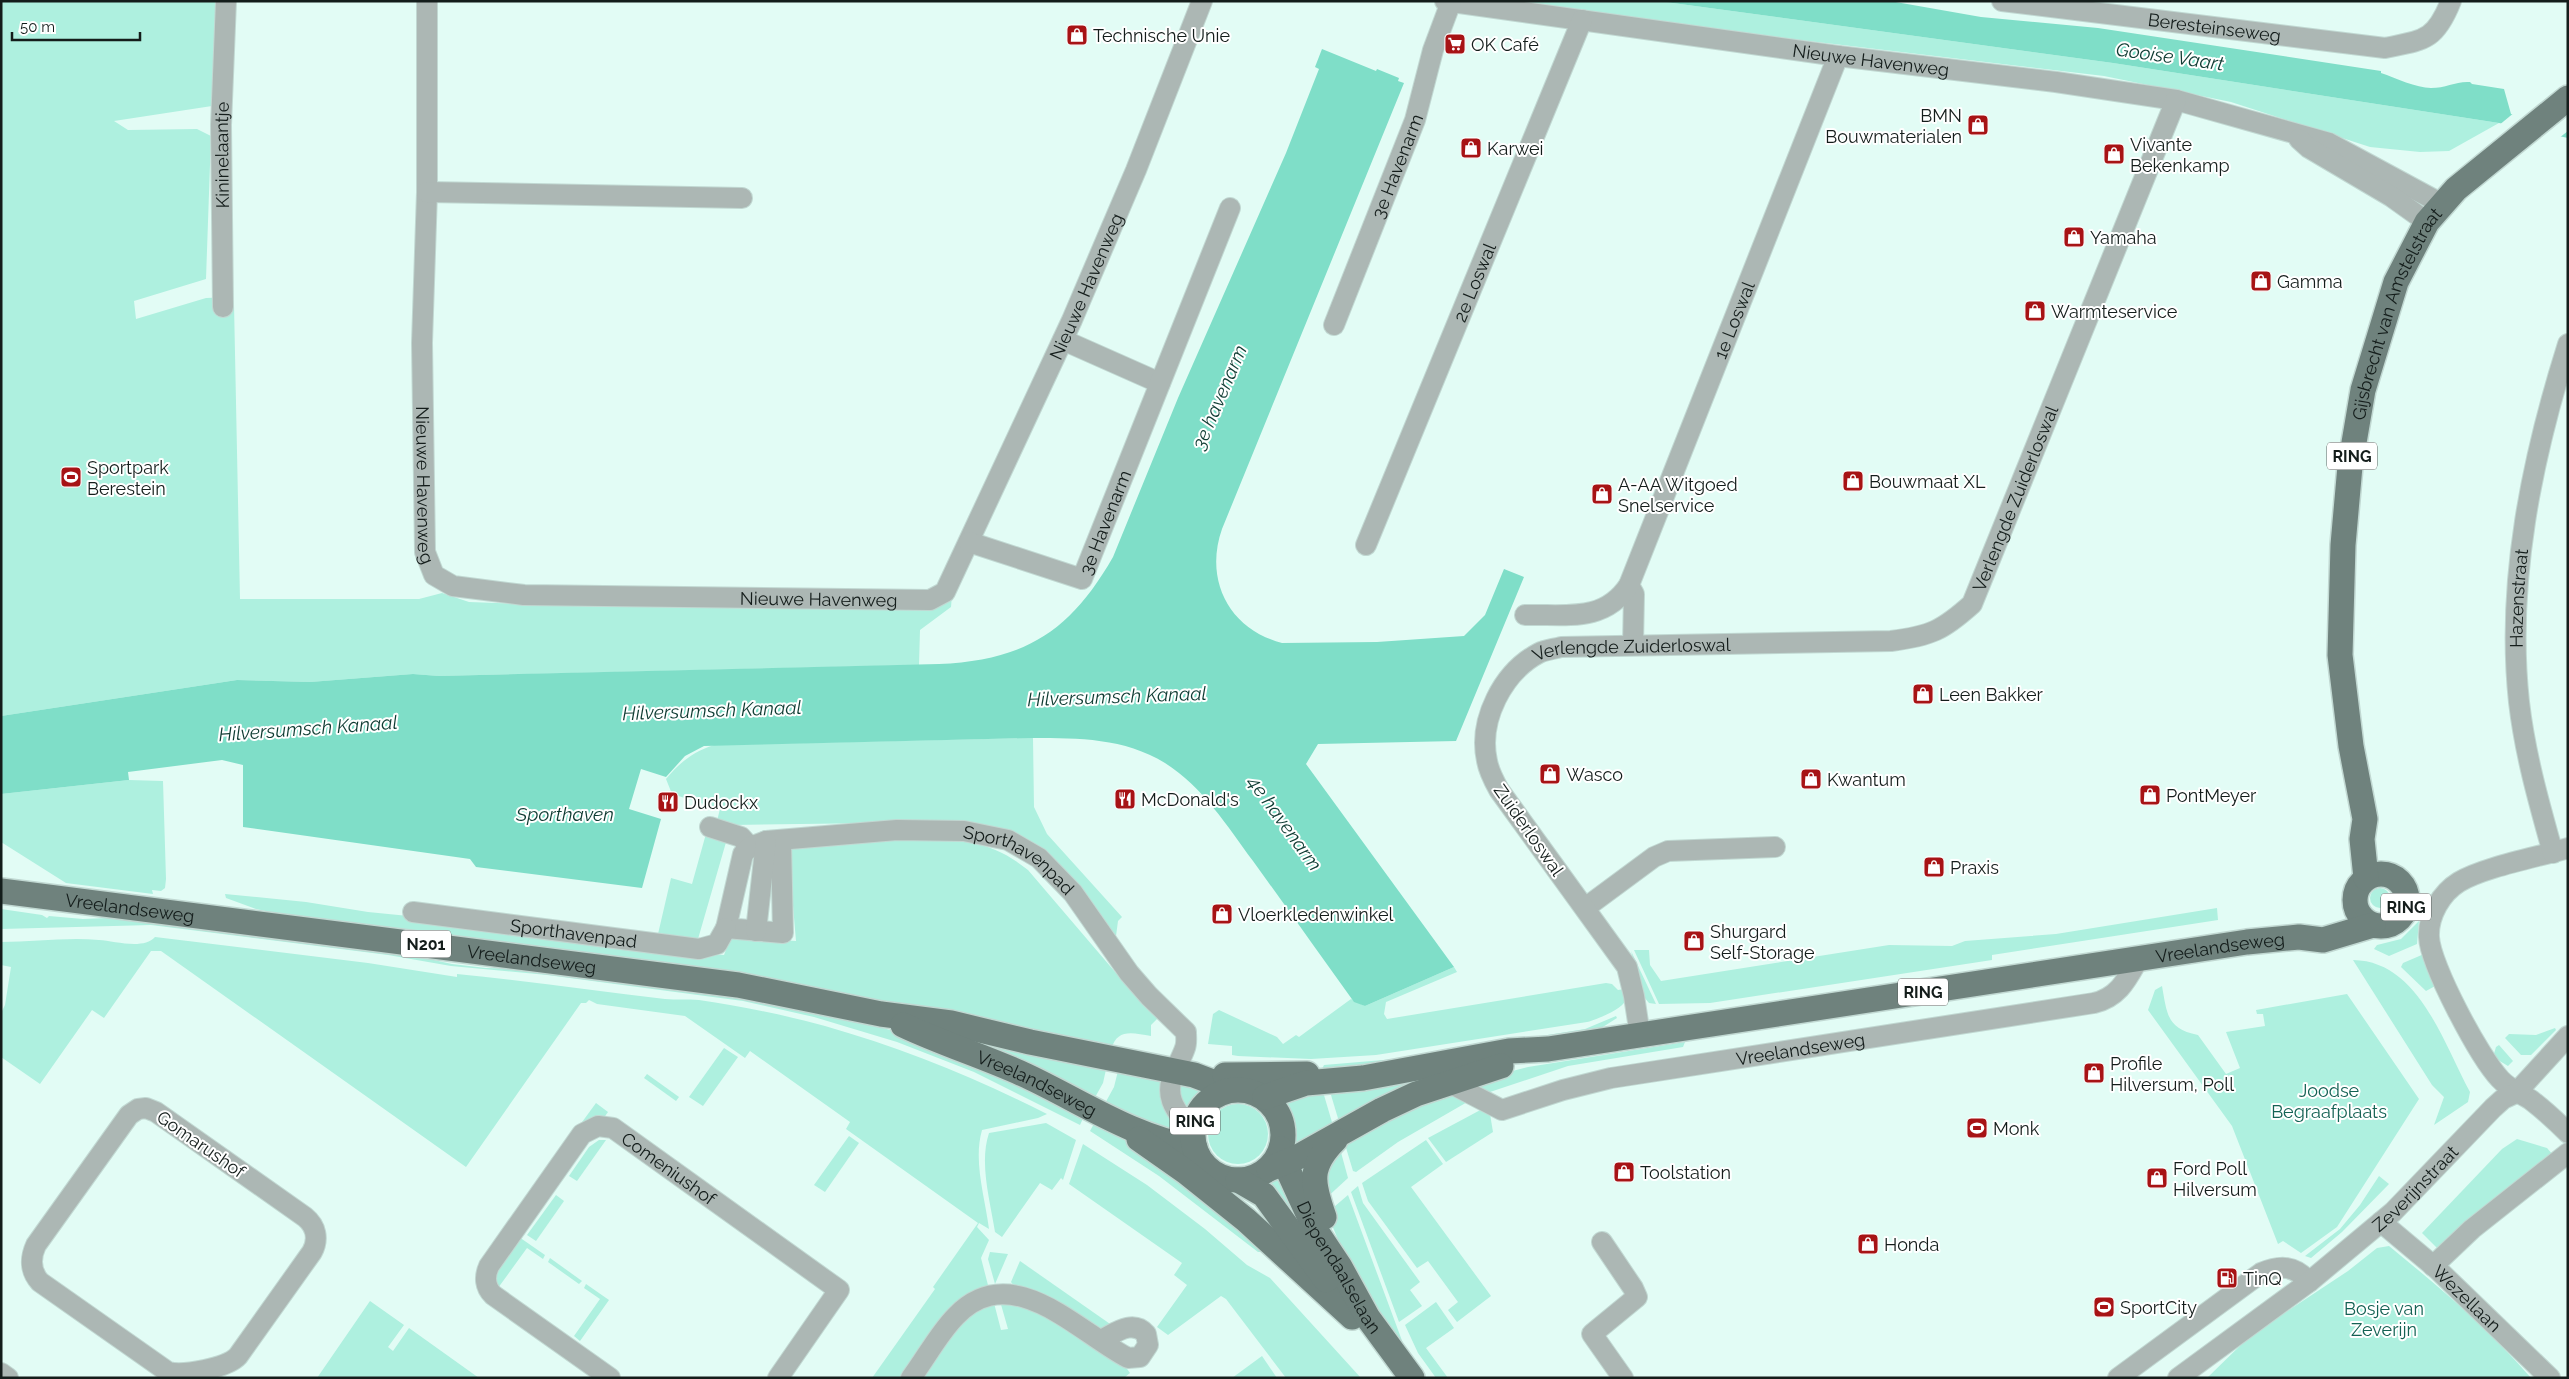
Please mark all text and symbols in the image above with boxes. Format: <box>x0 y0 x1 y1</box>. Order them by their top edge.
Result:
street label: Beresteinseweg <box>2147 8 2282 46</box>
scale bar <box>12 10 140 42</box>
text: 50 m <box>20 18 55 36</box>
shop icon: Technische Unie <box>1065 23 1089 47</box>
place label: Technische Unie <box>1093 25 1230 46</box>
supermarket icon: OK Café <box>1443 32 1467 56</box>
place label: OK Café <box>1471 34 1539 55</box>
water label: Gooise Vaart <box>2115 38 2226 75</box>
street label: Nieuwe Havenweg <box>1791 39 1950 80</box>
street label: Kininelaantje <box>210 101 232 208</box>
place label: BMN Bouwmaterialen <box>1825 105 1962 147</box>
street label: 3e Havenarm <box>1367 111 1427 221</box>
shop icon: BMN Bouwmaterialen <box>1966 113 1990 137</box>
place label: Vivante Bekenkamp <box>2130 134 2230 176</box>
shop icon: Karwei <box>1459 136 1483 160</box>
place label: Karwei <box>1487 138 1544 159</box>
shop icon: Vivante Bekenkamp <box>2102 142 2126 166</box>
street label: Gijsbrecht van Amstelstraat <box>2348 203 2446 422</box>
street label: Nieuwe Havenweg <box>1045 210 1127 363</box>
shop icon: Yamaha <box>2062 225 2086 249</box>
place label: Yamaha <box>2090 227 2157 248</box>
street label: 2e Loswal <box>1449 240 1500 325</box>
shop icon: Gamma <box>2249 269 2273 293</box>
place label: Gamma <box>2277 271 2343 292</box>
street label: 1e Loswal <box>1709 278 1758 362</box>
shop icon: Warmteservice <box>2023 299 2047 323</box>
place label: Warmteservice <box>2051 301 2178 322</box>
water label: 3e havenarm <box>1187 342 1251 453</box>
street label: Verlengde Zuiderloswal <box>1968 402 2062 594</box>
street label: Nieuwe Havenweg <box>412 406 439 567</box>
road number: RING <box>2327 442 2377 470</box>
place label: Sportpark Berestein <box>87 457 169 499</box>
sports icon: Sportpark Berestein <box>59 465 83 489</box>
street label: 3e Havenarm <box>1074 467 1135 577</box>
shop icon: Bouwmaat XL <box>1841 469 1865 493</box>
place label: Bouwmaat XL <box>1869 471 1986 492</box>
place label: A-AA Witgoed Snelservice <box>1618 474 1738 516</box>
shop icon: A-AA Witgoed Snelservice <box>1590 482 1614 506</box>
street label: Hazenstraat <box>2505 547 2532 648</box>
street label: Nieuwe Havenweg <box>740 587 898 610</box>
street label: Verlengde Zuiderloswal <box>1529 633 1731 665</box>
water label: Hilversumsch Kanaal <box>1027 682 1207 710</box>
shop icon: Leen Bakker <box>1911 682 1935 706</box>
place label: Leen Bakker <box>1939 684 2043 705</box>
water label: Hilversumsch Kanaal <box>622 696 802 724</box>
water label: Hilversumsch Kanaal <box>218 711 398 745</box>
shop icon: Wasco <box>1538 762 1562 786</box>
place label: Wasco <box>1566 764 1623 785</box>
shop icon: Kwantum <box>1799 767 1823 791</box>
place label: Kwantum <box>1827 769 1906 790</box>
water label: 4e havenarm <box>1243 771 1327 875</box>
street label: Zuiderloswal <box>1490 780 1568 880</box>
shop icon: PontMeyer <box>2138 783 2162 807</box>
place label: PontMeyer <box>2166 785 2257 806</box>
restaurant icon: McDonald's <box>1113 787 1137 811</box>
place label: McDonald's <box>1141 789 1239 810</box>
restaurant icon: Dudockx <box>656 790 680 814</box>
place label: Dudockx <box>684 792 758 813</box>
water label: Sporthaven <box>515 803 614 825</box>
street label: Sporthavenpad <box>961 821 1079 899</box>
shop icon: Praxis <box>1922 855 1946 879</box>
place label: Praxis <box>1950 857 1999 878</box>
street label: Vreelandseweg <box>64 889 196 926</box>
road number: RING <box>2381 894 2431 920</box>
shop icon: Vloerkledenwinkel <box>1210 902 1234 926</box>
place label: Vloerkledenwinkel <box>1238 904 1393 925</box>
street label: Sporthavenpad <box>509 914 638 951</box>
place label: Shurgard Self-Storage <box>1710 921 1815 963</box>
street label: Vreelandseweg <box>2154 928 2286 966</box>
shop icon: Shurgard Self-Storage <box>1682 929 1706 953</box>
road number: N201 <box>401 931 451 958</box>
street label: Vreelandseweg <box>466 940 598 977</box>
road number: RING <box>1898 979 1948 1006</box>
street label: Vreelandseweg <box>1735 1028 1866 1069</box>
street label: Vreelandseweg <box>974 1046 1100 1121</box>
place label: Profile Hilversum, Poll <box>2110 1053 2234 1095</box>
shop icon: Profile Hilversum, Poll <box>2082 1061 2106 1085</box>
park label: Joodse Begraafplaats <box>2271 1080 2387 1122</box>
street label: Gomarushof <box>153 1106 250 1183</box>
road number: RING <box>1170 1108 1220 1134</box>
sports icon: Monk <box>1965 1116 1989 1140</box>
place label: Monk <box>1993 1118 2040 1139</box>
street label: Comeniushof <box>618 1127 721 1210</box>
street label: Zeverijnstraat <box>2368 1141 2462 1235</box>
place label: Ford Poll Hilversum <box>2173 1158 2257 1200</box>
shop icon: Toolstation <box>1612 1160 1636 1184</box>
place label: Toolstation <box>1640 1162 1731 1183</box>
shop icon: Ford Poll Hilversum <box>2145 1166 2169 1190</box>
street label: Diependaalselaan <box>1293 1197 1386 1337</box>
shop icon: Honda <box>1856 1232 1880 1256</box>
place label: Honda <box>1884 1234 1939 1255</box>
street label: Wezellaan <box>2428 1260 2506 1336</box>
fuel station icon: TinQ <box>2215 1266 2239 1290</box>
place label: TinQ <box>2243 1268 2282 1289</box>
sports icon: SportCity <box>2092 1295 2116 1319</box>
place label: SportCity <box>2120 1297 2197 1318</box>
park label: Bosje van Zeverijn <box>2344 1298 2424 1340</box>

